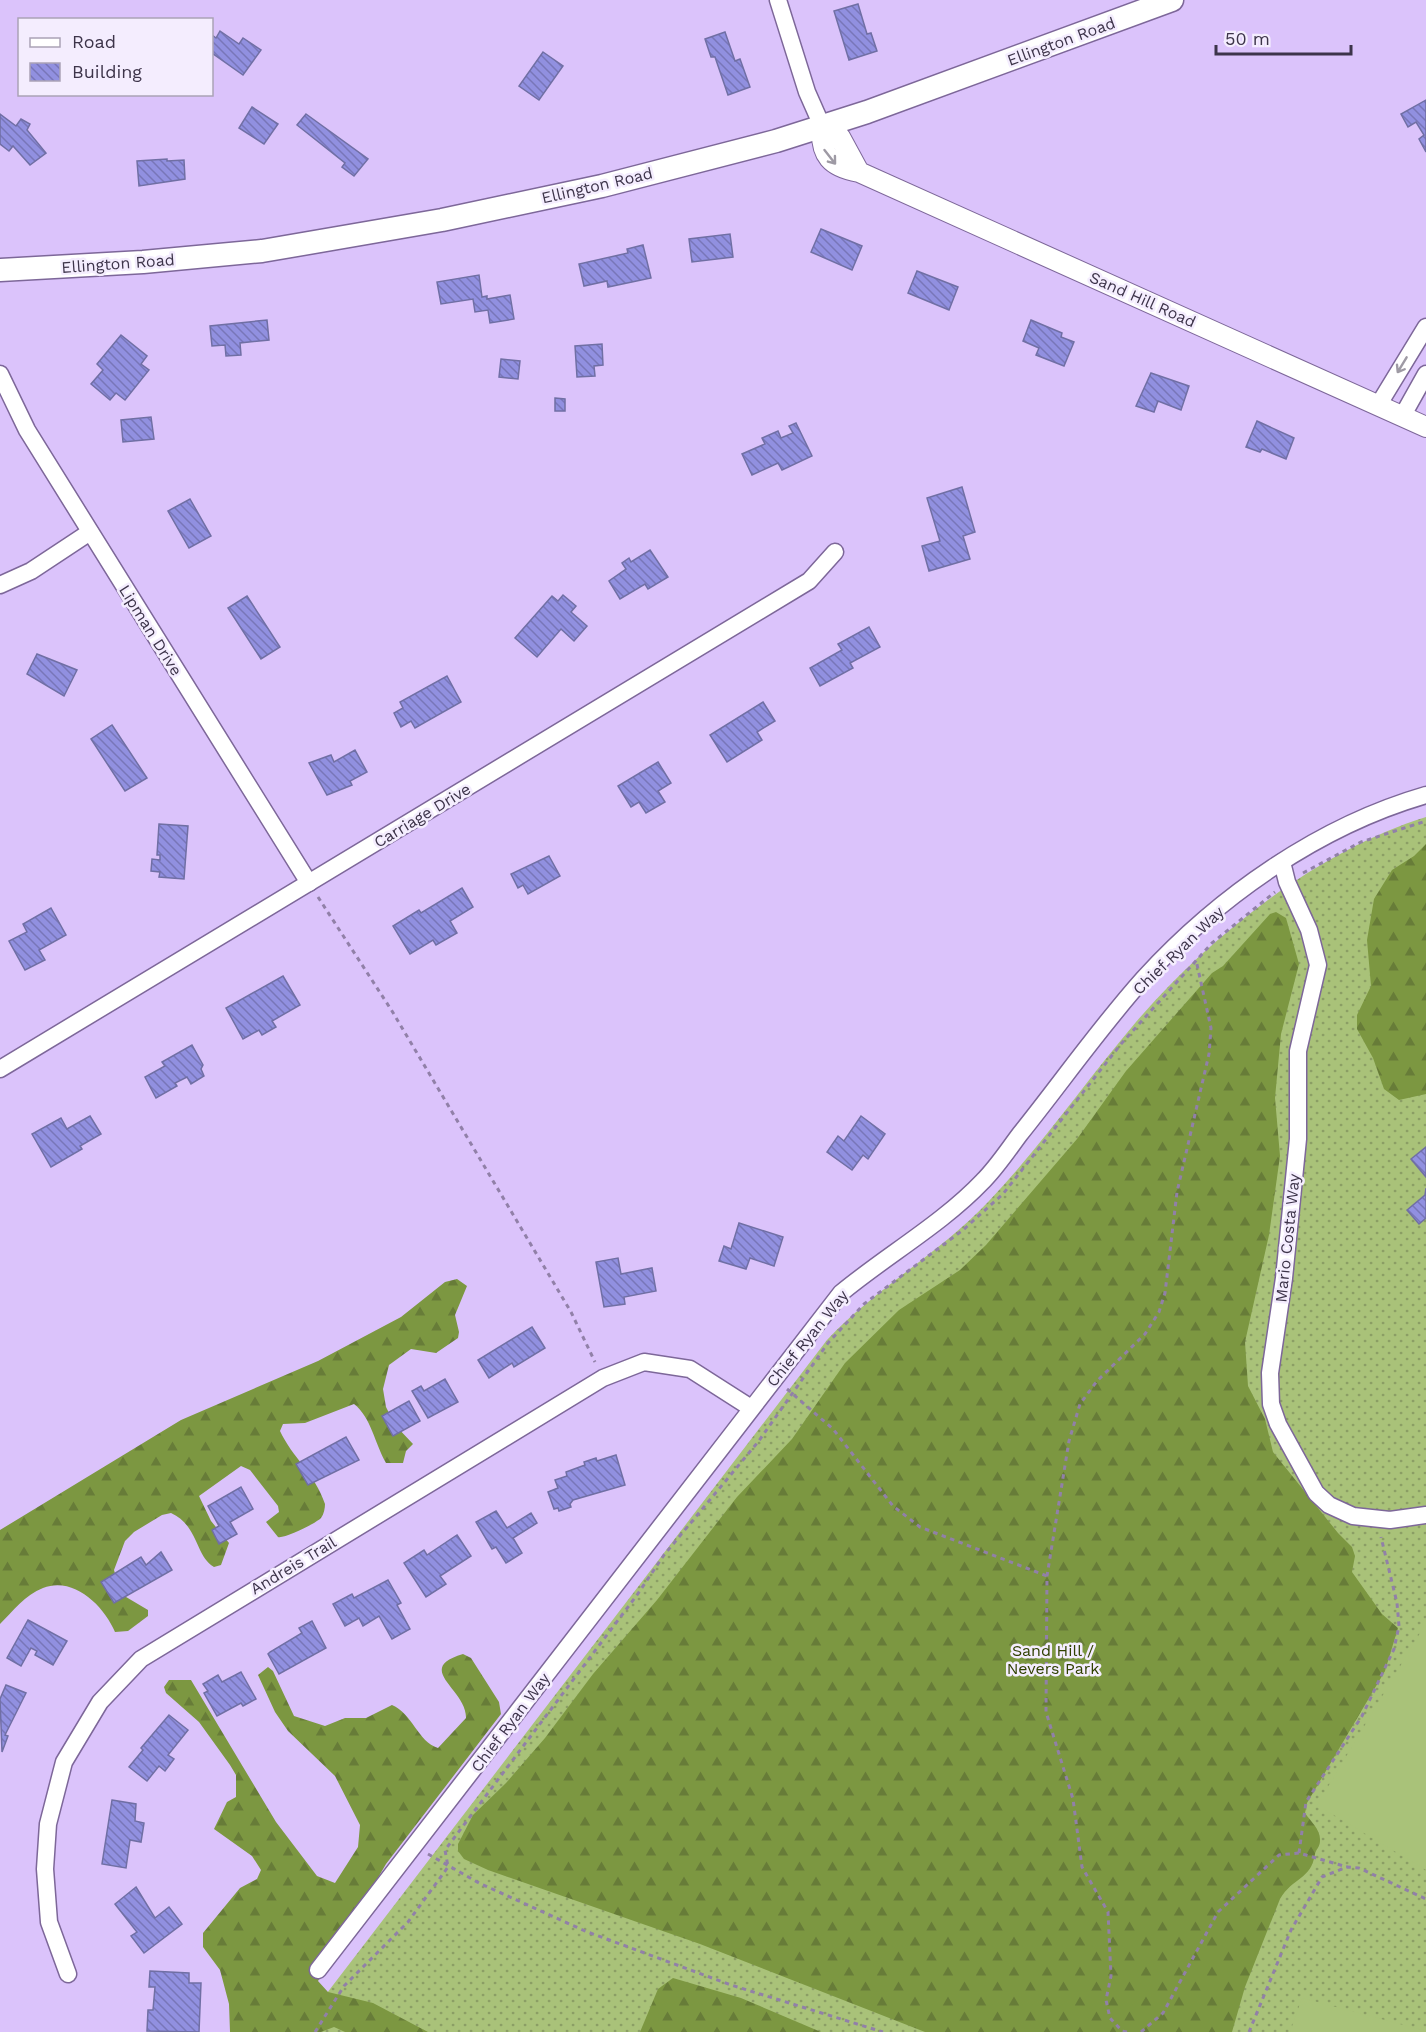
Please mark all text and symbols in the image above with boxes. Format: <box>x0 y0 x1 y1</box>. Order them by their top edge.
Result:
street label: Ellington Road <box>1005 13 1118 70</box>
legend <box>18 18 213 96</box>
scale bar <box>1216 18 1351 56</box>
text: 50 m <box>1225 28 1270 49</box>
text: Road <box>72 31 116 52</box>
text: Building <box>72 61 142 82</box>
one-way arrow <box>823 149 836 165</box>
street label: Ellington Road <box>540 163 654 207</box>
street label: Ellington Road <box>61 250 175 277</box>
street label: Sand Hill Road <box>1087 268 1199 331</box>
one-way arrow <box>1396 356 1408 373</box>
street label: Lipman Drive <box>115 581 186 679</box>
street label: Carriage Drive <box>370 779 474 852</box>
street label: Chief Ryan Way <box>1129 902 1228 999</box>
street label: Mario Costa Way <box>1271 1172 1304 1303</box>
street label: Chief Ryan Way <box>763 1285 853 1391</box>
street label: Andreis Trail <box>247 1532 340 1598</box>
park label: Sand Hill / Nevers Park <box>1007 1641 1099 1678</box>
street label: Chief Ryan Way <box>467 1668 554 1776</box>

